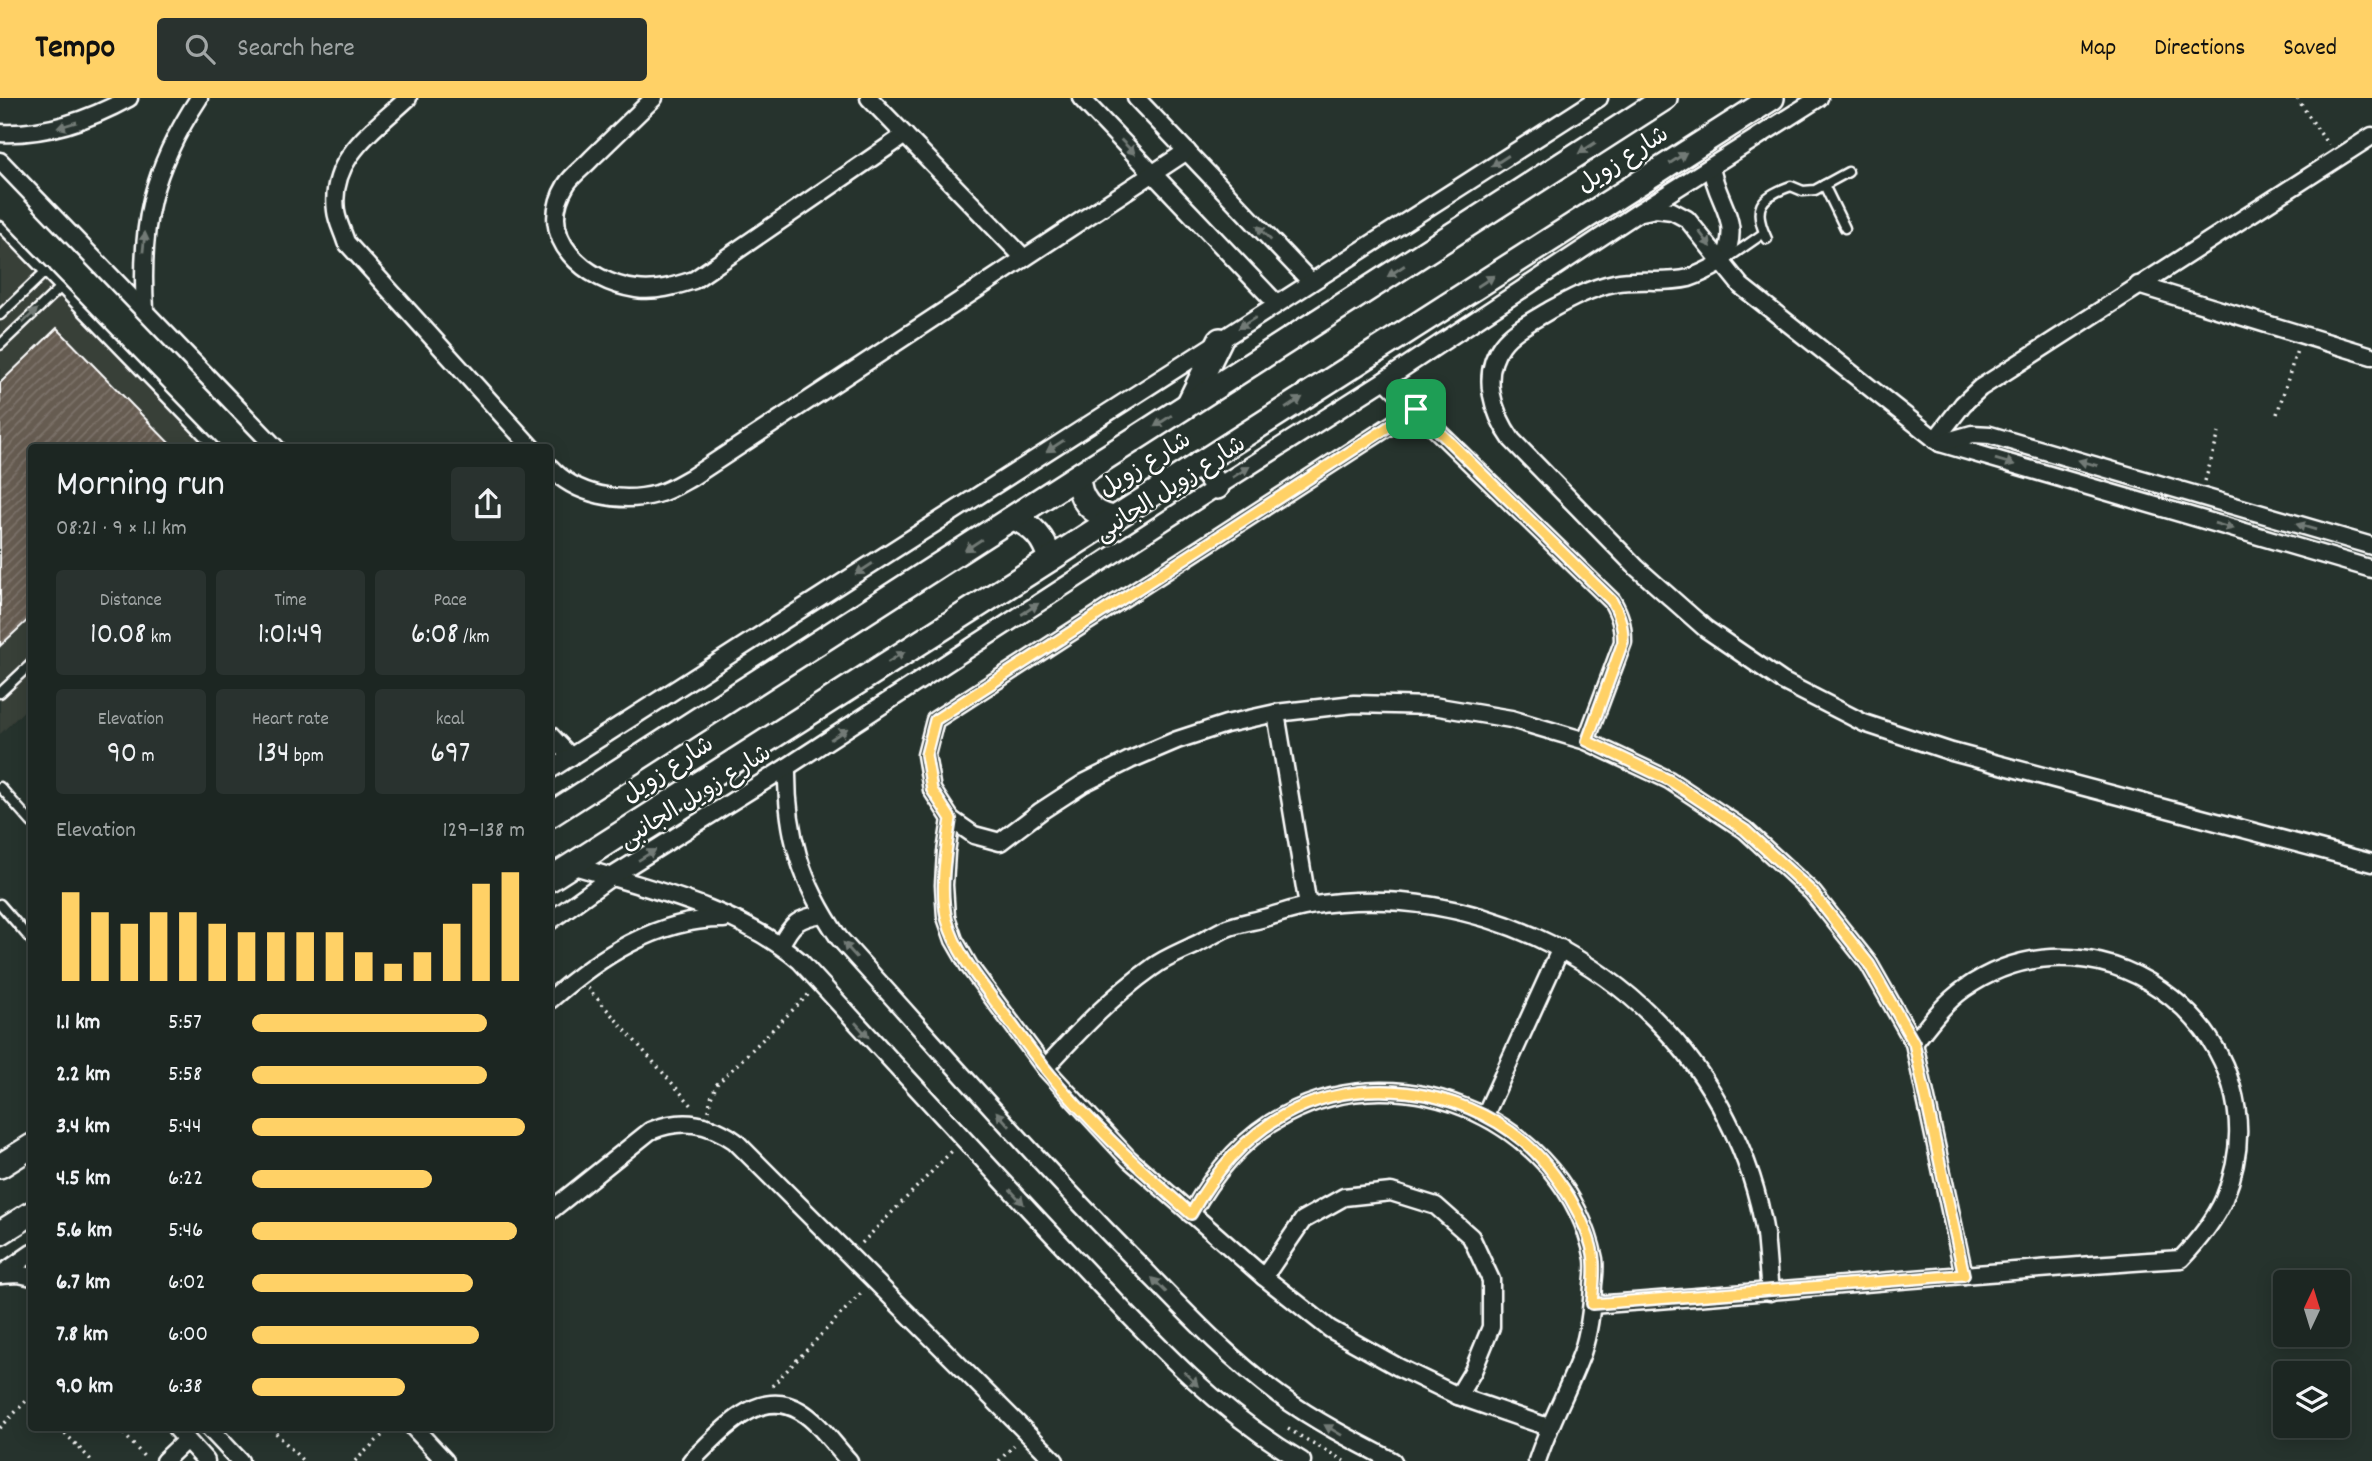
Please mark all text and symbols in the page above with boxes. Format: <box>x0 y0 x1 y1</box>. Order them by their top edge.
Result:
search box <box>157 18 647 81</box>
text: Tempo <box>35 26 115 73</box>
icon: search <box>181 30 219 68</box>
text: Search here <box>237 31 355 68</box>
text: Map <box>2080 32 2116 66</box>
text: Directions <box>2154 32 2245 66</box>
text: Saved <box>2283 32 2337 66</box>
street label: شارع زويل <box>1572 119 1676 203</box>
one-way arrow <box>56 120 77 130</box>
one-way arrow <box>1120 139 1137 156</box>
one-way arrow <box>1578 142 1597 155</box>
one-way arrow <box>1668 152 1687 165</box>
one-way arrow <box>1490 155 1510 168</box>
one-way arrow <box>1256 224 1273 241</box>
one-way arrow <box>1698 230 1712 248</box>
one-way arrow <box>139 231 150 253</box>
one-way arrow <box>1387 264 1405 278</box>
one-way arrow <box>1476 274 1496 287</box>
one-way arrow <box>21 309 38 325</box>
one-way arrow <box>1237 317 1256 330</box>
pin <box>1386 379 1446 439</box>
icon: arrive <box>1397 390 1435 428</box>
one-way arrow <box>1285 396 1303 410</box>
one-way arrow <box>1154 414 1173 427</box>
street label: شارع زويل <box>1093 424 1199 508</box>
street label: شارع زويل الجانبى <box>1089 428 1253 552</box>
one-way arrow <box>1045 440 1065 453</box>
one-way arrow <box>1995 458 2016 468</box>
one-way arrow <box>2077 458 2098 468</box>
text: Morning run <box>56 459 225 514</box>
one-way arrow <box>1231 465 1250 478</box>
button: share <box>451 467 525 541</box>
text: 08:21 · 9 × 1.1 km <box>56 513 187 546</box>
one-way arrow <box>2213 521 2234 531</box>
one-way arrow <box>2296 521 2317 531</box>
one-way arrow <box>963 538 982 551</box>
one-way arrow <box>854 562 873 575</box>
text: Distance <box>100 588 162 615</box>
text: Time <box>274 588 307 615</box>
text: Pace <box>433 588 467 615</box>
one-way arrow <box>1020 603 1039 616</box>
text: 10.08 <box>90 615 146 658</box>
text: 1:01:49 <box>258 615 323 658</box>
text: 6:08 <box>411 615 459 658</box>
text: km <box>146 625 172 652</box>
text: /km <box>459 625 490 652</box>
one-way arrow <box>886 651 906 664</box>
text: Elevation <box>98 707 164 734</box>
text: Heart rate <box>252 707 329 734</box>
text: kcal <box>436 707 465 734</box>
one-way arrow <box>829 727 849 740</box>
street label: شارع زويل <box>617 729 721 813</box>
text: 90 <box>107 734 137 777</box>
text: 134 <box>257 734 289 777</box>
text: 697 <box>430 734 470 777</box>
street label: شارع زويل الجانبى <box>613 737 779 859</box>
text: m <box>137 744 155 771</box>
text: bpm <box>289 744 324 771</box>
text: Elevation <box>56 815 136 848</box>
text: 129–138 m <box>442 815 525 848</box>
one-way arrow <box>637 849 656 862</box>
one-way arrow <box>843 942 859 959</box>
text: 1.1 km <box>56 1007 100 1040</box>
text: 5:57 <box>168 1007 202 1040</box>
one-way arrow <box>854 1021 870 1039</box>
text: 2.2 km <box>56 1059 110 1092</box>
text: 5:58 <box>168 1059 202 1092</box>
one-way arrow <box>996 1110 1012 1127</box>
text: 3.4 km <box>56 1111 110 1144</box>
text: 5:44 <box>168 1111 202 1144</box>
text: 4.5 km <box>56 1163 111 1196</box>
text: 6:22 <box>168 1163 203 1196</box>
one-way arrow <box>1009 1188 1025 1205</box>
text: 5.6 km <box>56 1215 112 1248</box>
text: 5:46 <box>168 1215 203 1248</box>
text: 6.7 km <box>56 1267 110 1300</box>
text: 6:02 <box>168 1267 206 1300</box>
north arrow <box>2273 1270 2350 1348</box>
map controls <box>2273 1270 2350 1438</box>
one-way arrow <box>1151 1277 1168 1293</box>
text: 7.8 km <box>56 1319 108 1352</box>
text: 6:00 <box>168 1319 208 1352</box>
button: layers <box>2273 1361 2350 1438</box>
one-way arrow <box>1183 1370 1200 1387</box>
text: 9.0 km <box>56 1371 113 1404</box>
text: 6:38 <box>168 1371 203 1404</box>
one-way arrow <box>1323 1424 1343 1436</box>

